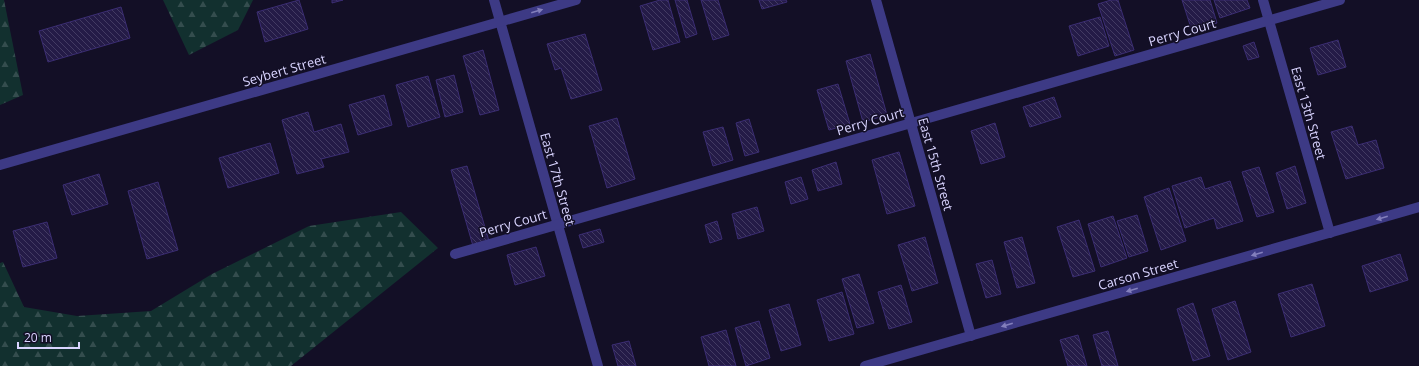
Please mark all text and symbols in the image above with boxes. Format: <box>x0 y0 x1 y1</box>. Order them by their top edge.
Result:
one-way arrow <box>532 8 544 14</box>
street label: Perry Court <box>1146 14 1218 50</box>
street label: Seybert Street <box>240 49 328 90</box>
street label: East 13th Street <box>1287 64 1331 162</box>
street label: Perry Court <box>834 103 906 139</box>
street label: East 15th Street <box>914 115 958 213</box>
street label: East 17th Street <box>536 130 580 228</box>
street label: Perry Court <box>477 205 549 241</box>
one-way arrow <box>1375 215 1387 221</box>
one-way arrow <box>1250 251 1262 257</box>
street label: Carson Street <box>1096 254 1180 294</box>
one-way arrow <box>1125 287 1138 293</box>
one-way arrow <box>1000 322 1012 328</box>
scale bar <box>18 324 79 350</box>
text: 20 m <box>24 329 52 346</box>

